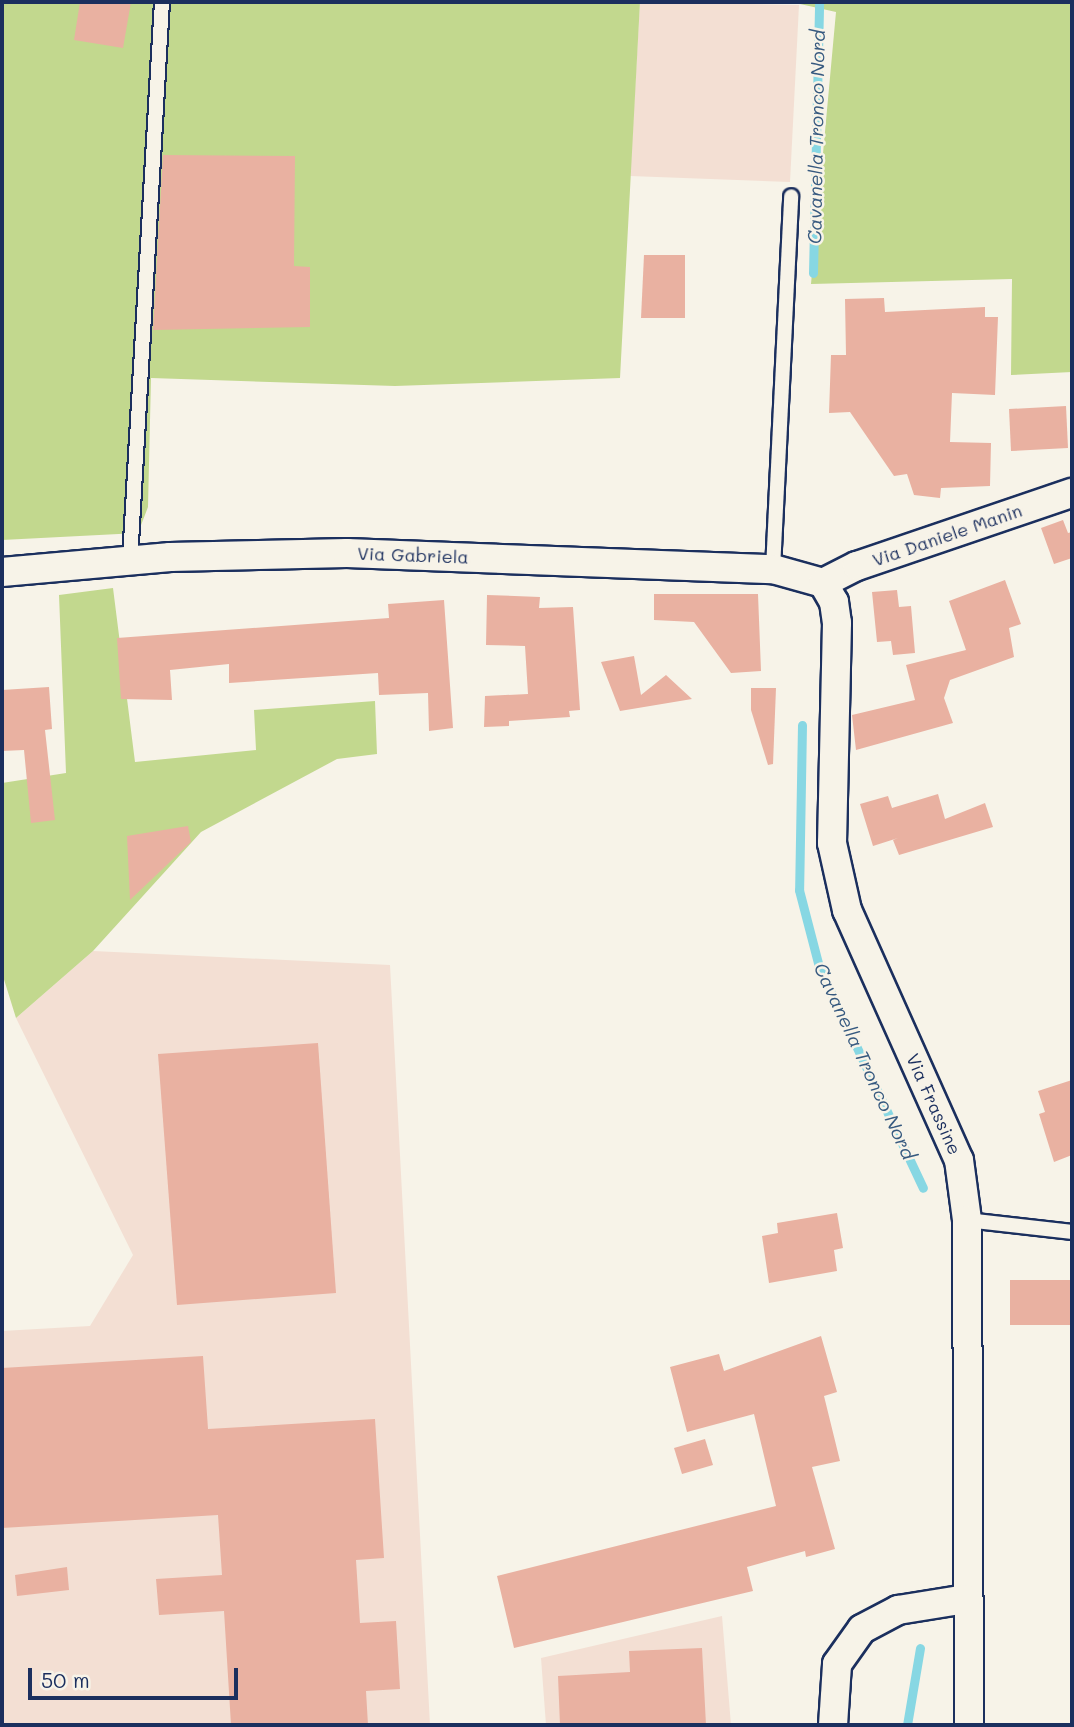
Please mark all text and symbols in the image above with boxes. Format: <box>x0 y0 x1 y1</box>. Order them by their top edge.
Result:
water label: Cavanella Tronco Nord <box>803 30 829 244</box>
street label: Via Daniele Manin <box>869 499 1025 571</box>
street label: Via Gabriela <box>357 542 469 568</box>
water label: Cavanella Tronco Nord <box>809 959 921 1163</box>
street label: Via Frassine <box>902 1050 966 1158</box>
scale bar <box>32 1654 242 1698</box>
text: 50 m <box>41 1666 90 1693</box>

